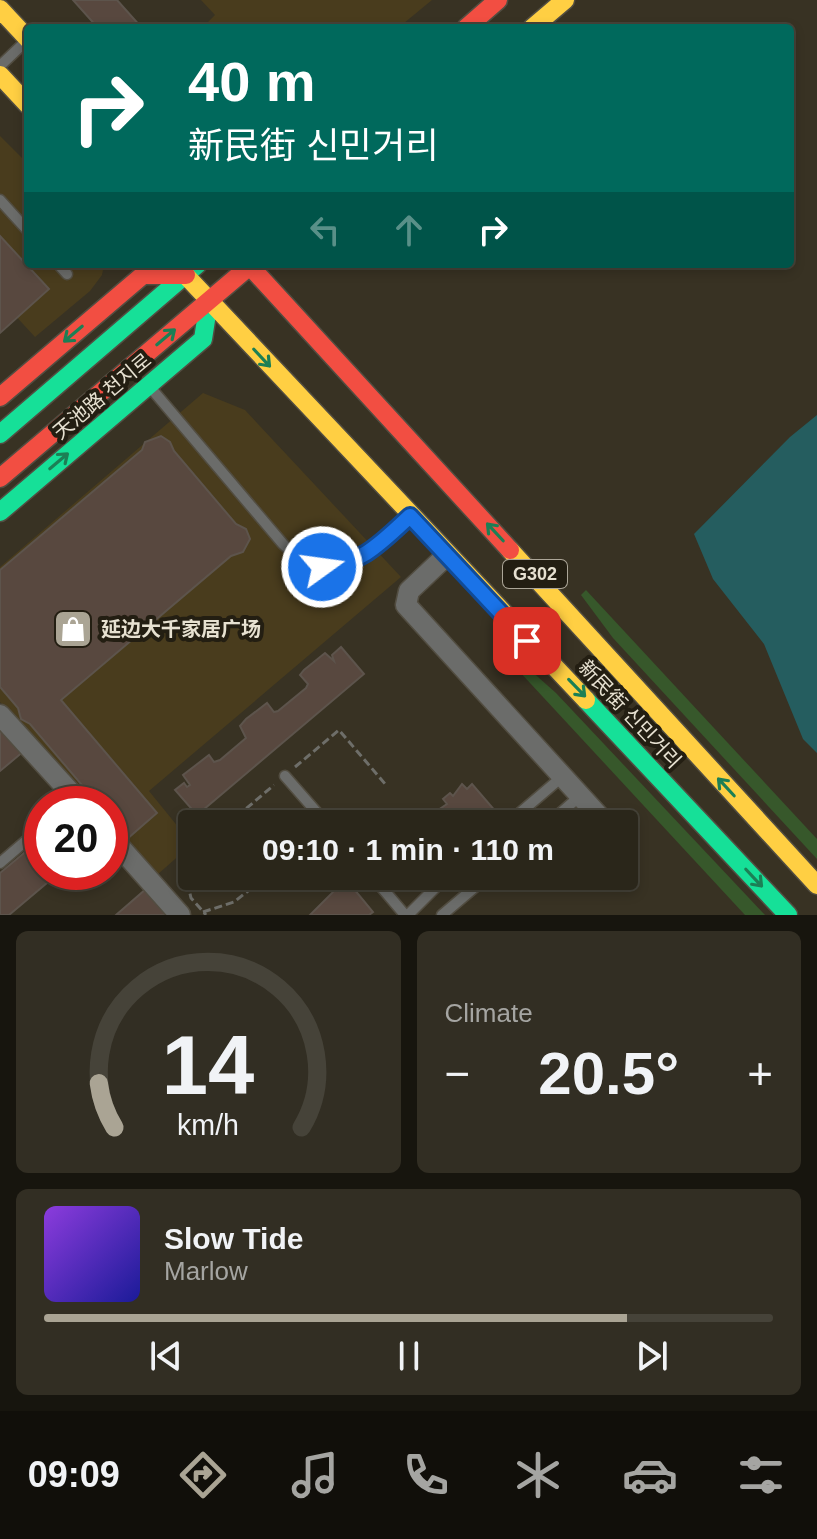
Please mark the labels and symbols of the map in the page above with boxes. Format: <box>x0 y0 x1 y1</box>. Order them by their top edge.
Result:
one-way arrow <box>64 325 84 343</box>
one-way arrow <box>155 328 176 346</box>
one-way arrow <box>252 348 271 368</box>
street label: 天池路 천지로 <box>49 349 155 443</box>
one-way arrow <box>49 452 69 470</box>
one-way arrow <box>486 522 505 542</box>
position arrow <box>280 525 364 609</box>
road number: G302 <box>503 560 567 588</box>
pin <box>493 607 561 675</box>
shop icon: 延边大千家居广场 <box>52 608 94 650</box>
place label: 延边大千家居广场 <box>101 618 261 640</box>
street label: 新民街 신민거리 <box>574 656 686 772</box>
one-way arrow <box>567 678 586 698</box>
one-way arrow <box>717 777 736 797</box>
speed limit sign: 20 <box>24 786 128 890</box>
one-way arrow <box>744 868 763 888</box>

